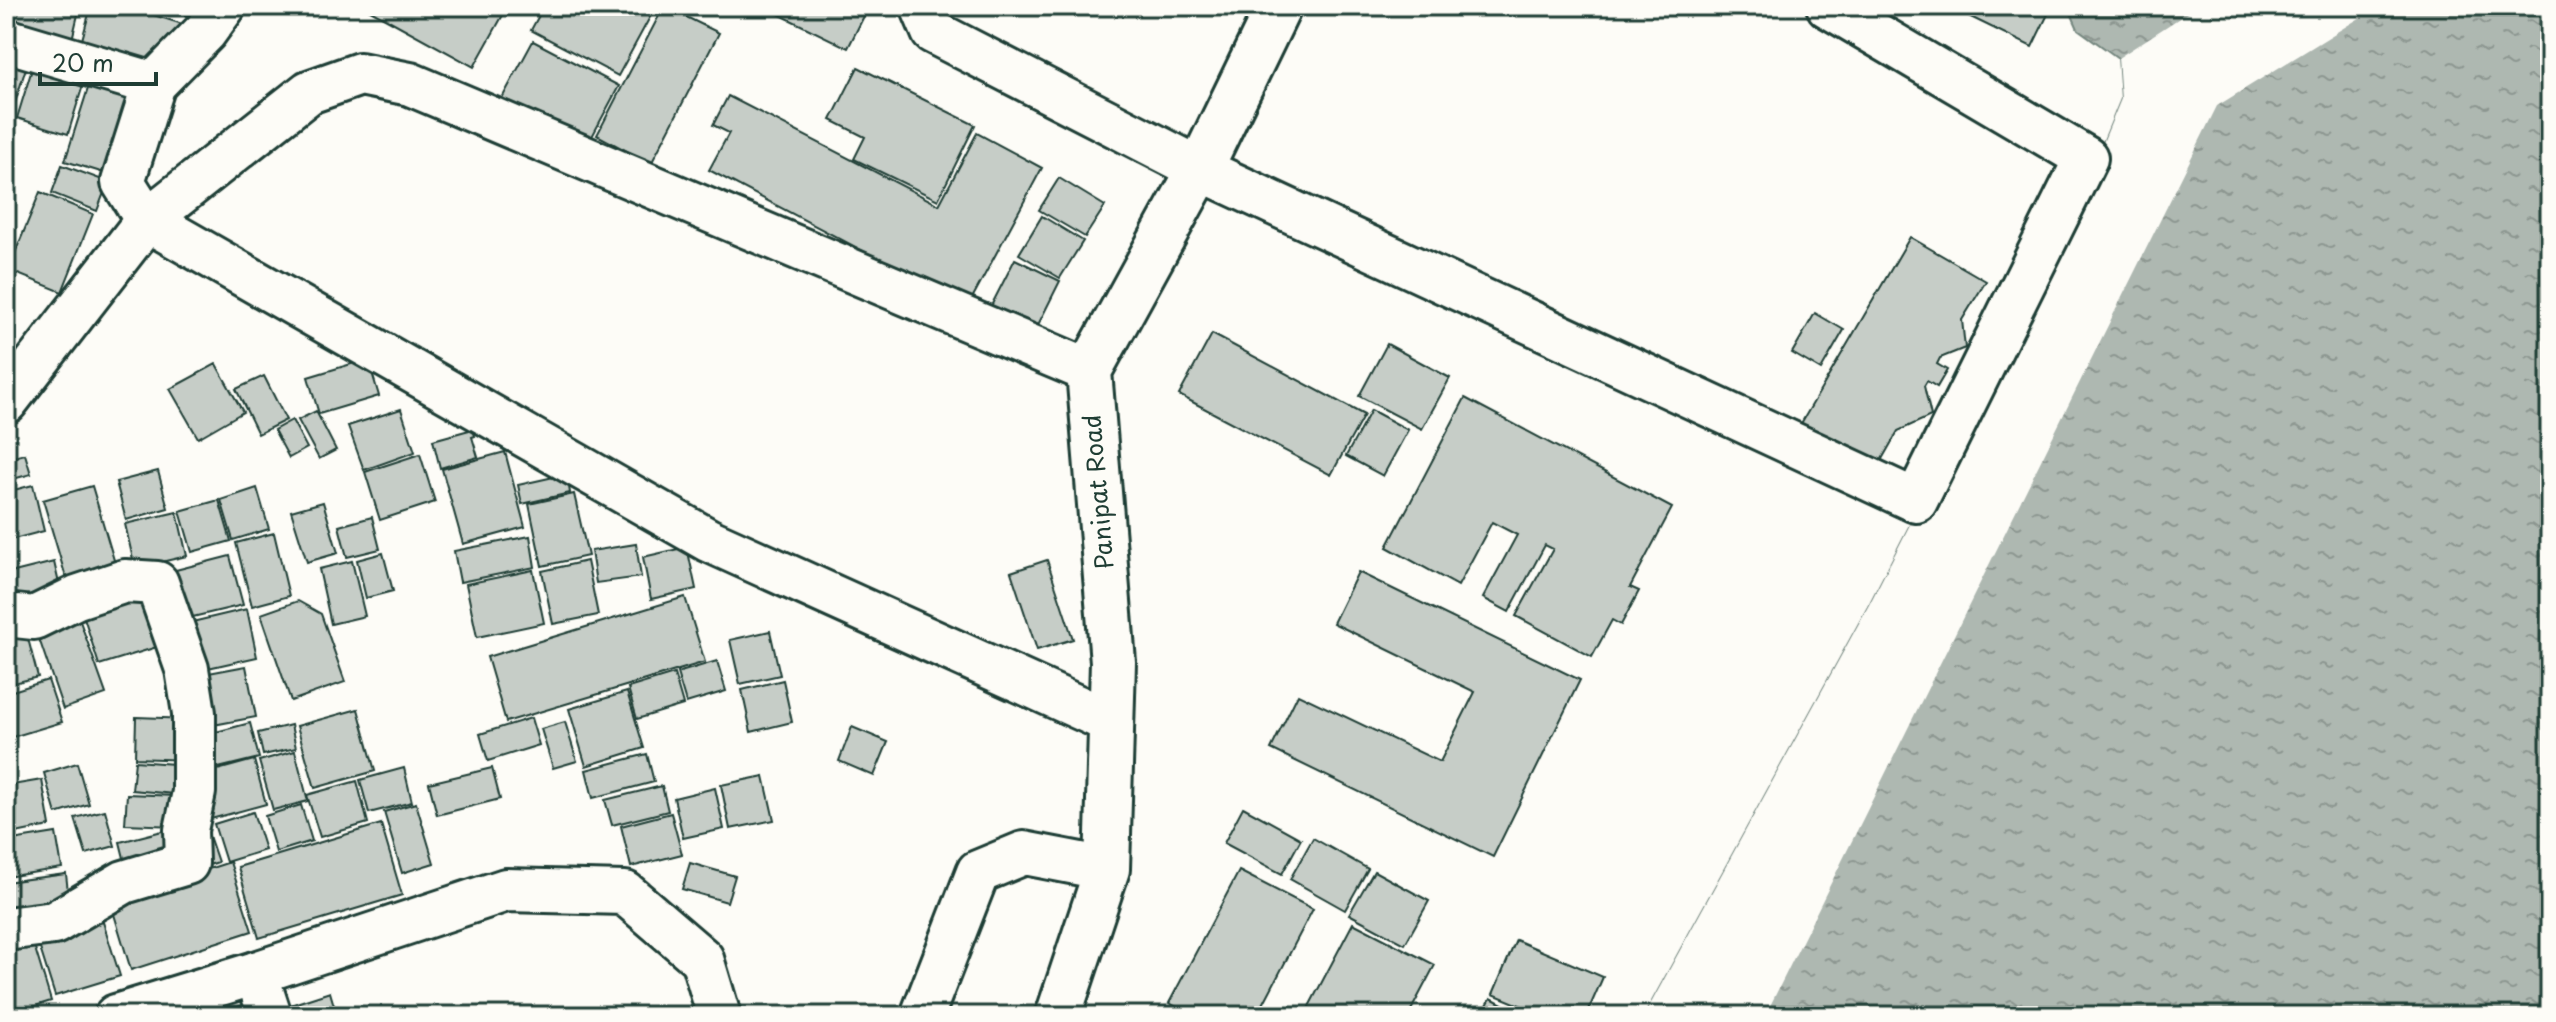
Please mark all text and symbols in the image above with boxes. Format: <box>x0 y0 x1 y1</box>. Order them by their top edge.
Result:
scale bar <box>40 36 156 86</box>
text: 20 m <box>52 44 114 80</box>
street label: Panipat Road <box>1072 413 1122 571</box>

